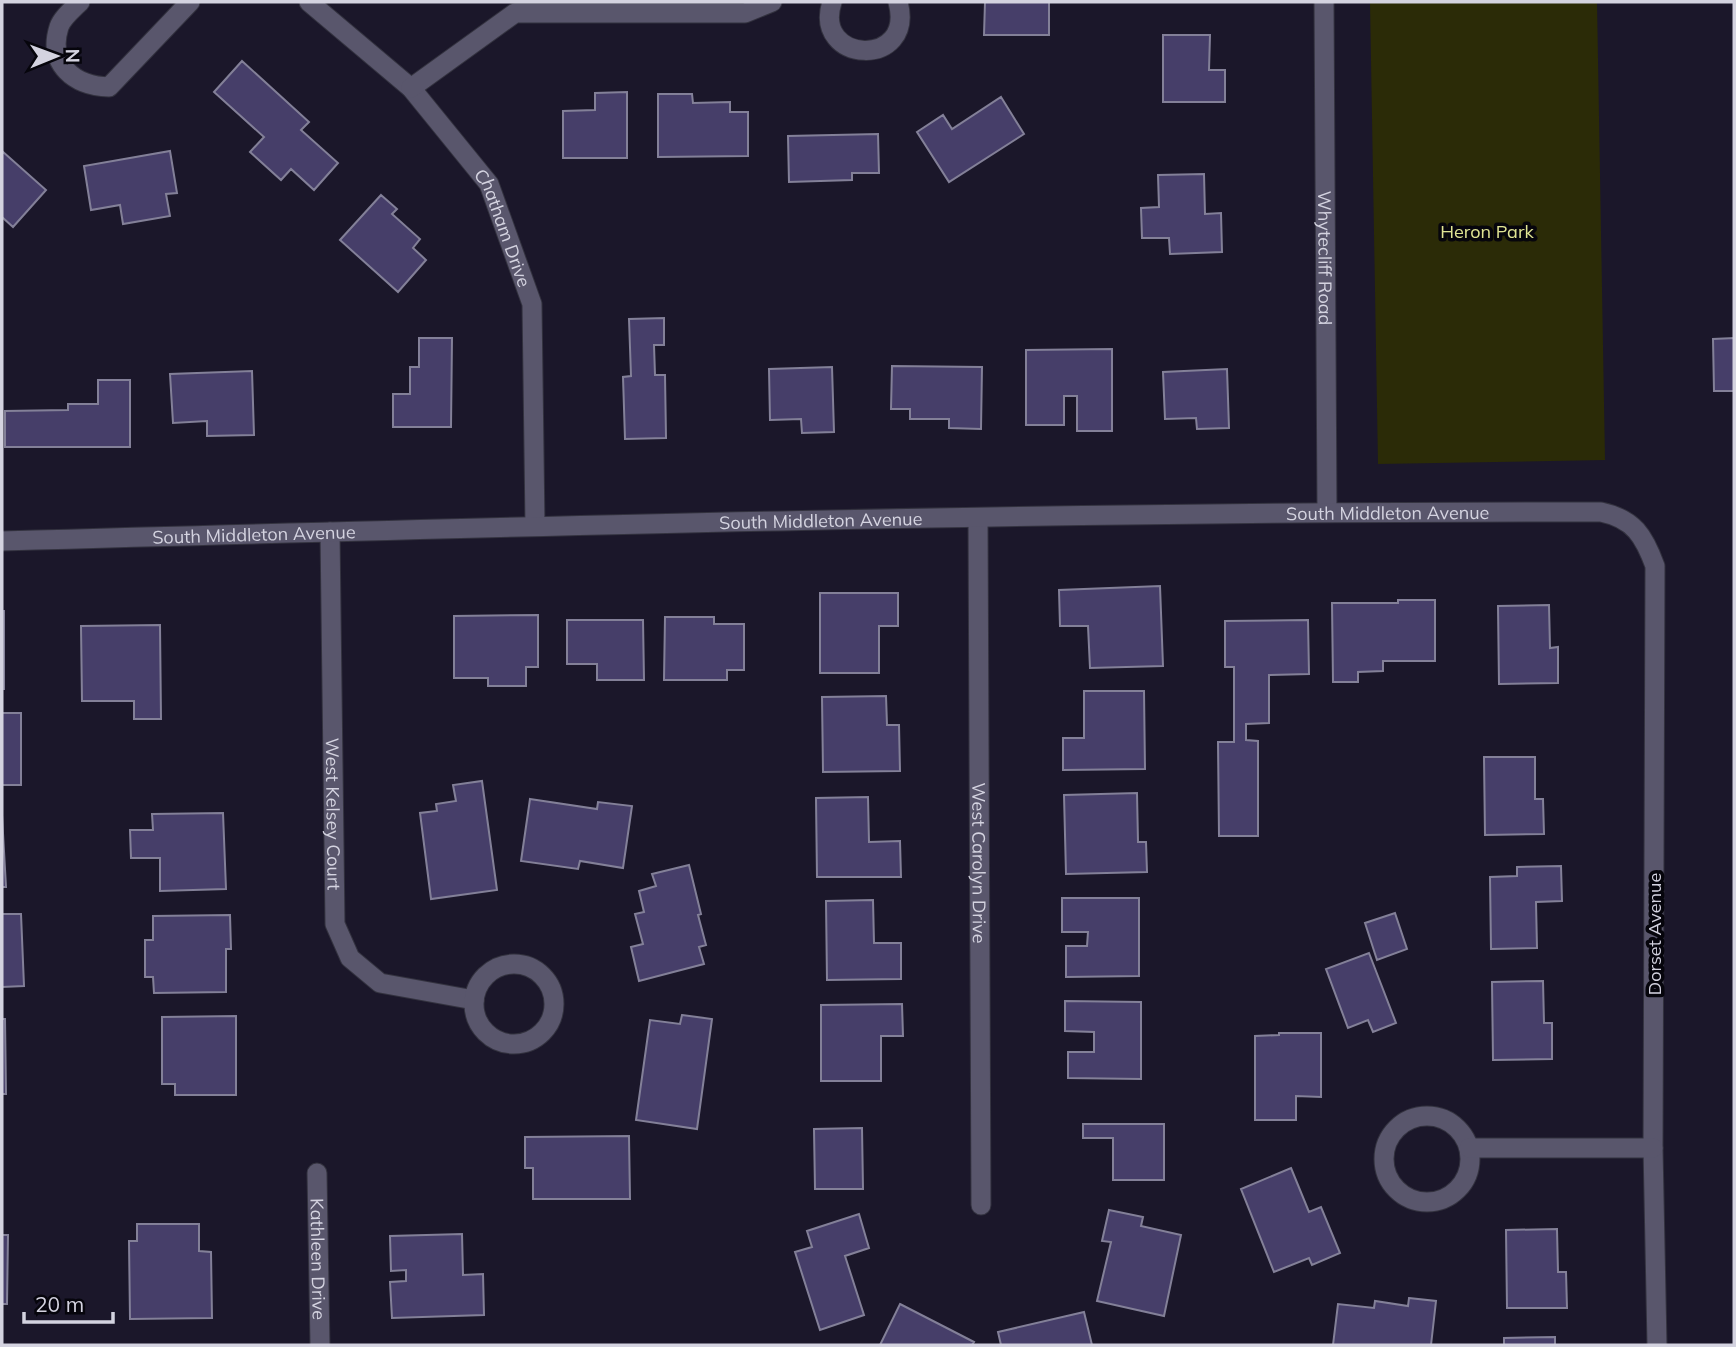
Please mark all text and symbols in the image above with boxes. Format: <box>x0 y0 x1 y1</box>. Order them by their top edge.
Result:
north arrow <box>21 21 91 91</box>
text: N <box>61 48 85 63</box>
street label: Chatham Drive <box>469 164 536 290</box>
street label: Whytecliff Road <box>1314 191 1337 325</box>
park label: Heron Park <box>1440 220 1534 243</box>
street label: South Middleton Avenue <box>1286 501 1489 525</box>
street label: South Middleton Avenue <box>719 507 923 534</box>
street label: South Middleton Avenue <box>152 520 356 548</box>
street label: West Kelsey Court <box>321 738 346 890</box>
street label: West Carolyn Drive <box>968 783 991 943</box>
street label: Dorset Avenue <box>1643 873 1666 995</box>
street label: Kathleen Drive <box>306 1198 331 1320</box>
scale bar <box>24 1280 114 1324</box>
text: 20 m <box>35 1291 84 1317</box>

